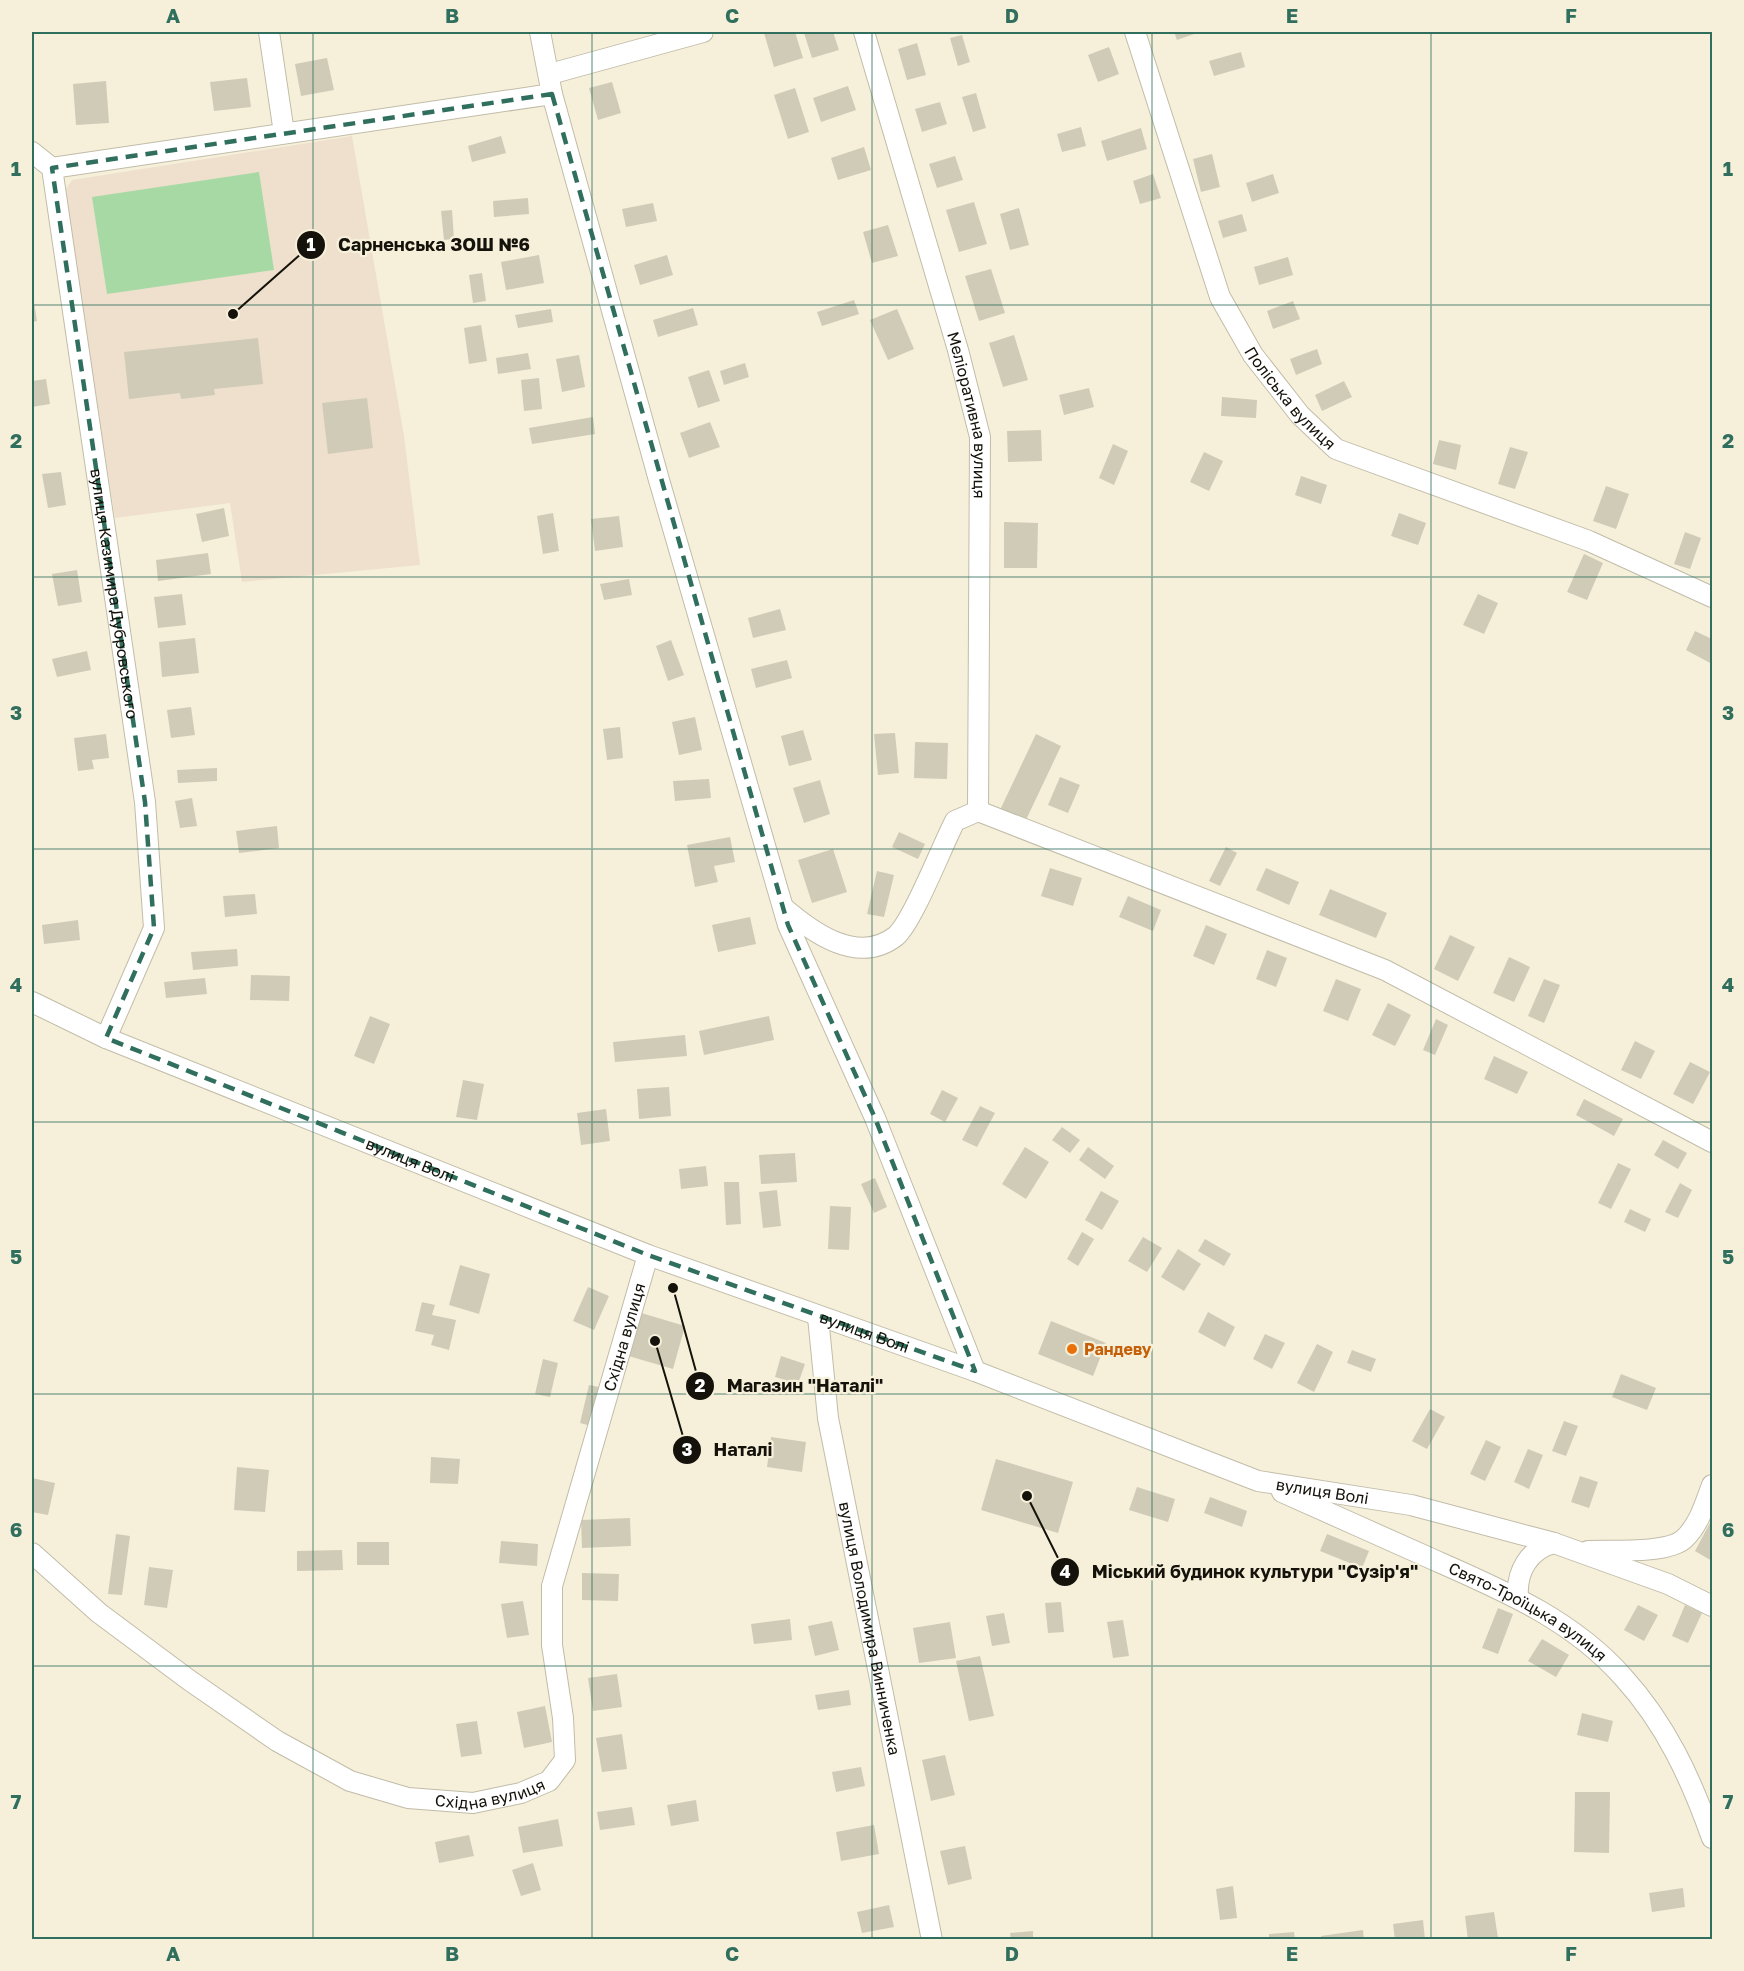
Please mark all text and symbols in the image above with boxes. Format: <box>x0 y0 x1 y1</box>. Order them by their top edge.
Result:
text: A <box>166 3 180 27</box>
text: B <box>445 3 459 27</box>
text: C <box>725 3 739 27</box>
text: D <box>1005 3 1019 27</box>
text: E <box>1286 3 1298 27</box>
text: F <box>1565 3 1577 27</box>
text: 1 <box>11 156 21 180</box>
text: 1 <box>1723 156 1733 180</box>
callout: Сарненська ЗОШ №6 <box>296 227 542 263</box>
text: 1 <box>306 233 316 255</box>
text: Сарненська ЗОШ №6 <box>338 233 530 255</box>
street label: Меліоративна вулиця <box>943 329 990 499</box>
street label: Поліська вулиця <box>1240 343 1340 454</box>
text: 2 <box>10 428 22 452</box>
text: 2 <box>1722 428 1734 452</box>
street label: вулиця Казимира Дубровського <box>86 467 143 720</box>
text: 3 <box>10 700 22 724</box>
text: 3 <box>1722 700 1734 724</box>
text: 4 <box>10 972 22 996</box>
text: 4 <box>1722 972 1734 996</box>
street label: вулиця Волі <box>363 1133 457 1186</box>
text: 5 <box>10 1244 22 1268</box>
text: 5 <box>1722 1244 1734 1268</box>
street label: Східна вулиця <box>599 1280 649 1394</box>
street label: вулиця Волі <box>817 1307 912 1357</box>
place label: Рандеву <box>1084 1339 1152 1359</box>
marker: Рандеву <box>1065 1342 1079 1356</box>
callout: Магазин "Наталі" <box>685 1368 895 1404</box>
text: 2 <box>695 1374 706 1396</box>
text: Магазин "Наталі" <box>727 1374 883 1396</box>
callout: Наталі <box>672 1432 785 1468</box>
text: 3 <box>682 1438 693 1460</box>
text: Наталі <box>714 1438 773 1460</box>
street label: вулиця Волі <box>1275 1474 1370 1508</box>
street label: вулиця Володимира Винниченка <box>835 1500 905 1757</box>
text: 6 <box>10 1517 22 1541</box>
text: 6 <box>1722 1517 1734 1541</box>
callout: Міський будинок культури "Сузір'я" <box>1050 1554 1430 1590</box>
street label: Свято-Троїцька вулиця <box>1446 1558 1611 1665</box>
text: 4 <box>1059 1560 1071 1582</box>
text: Міський будинок культури "Сузір'я" <box>1092 1560 1418 1582</box>
street label: Східна вулиця <box>434 1774 548 1814</box>
text: 7 <box>11 1789 22 1813</box>
text: 7 <box>1723 1789 1734 1813</box>
text: A <box>166 1941 180 1965</box>
text: B <box>445 1941 459 1965</box>
text: C <box>725 1941 739 1965</box>
text: D <box>1005 1941 1019 1965</box>
text: E <box>1286 1941 1298 1965</box>
text: F <box>1565 1941 1577 1965</box>

